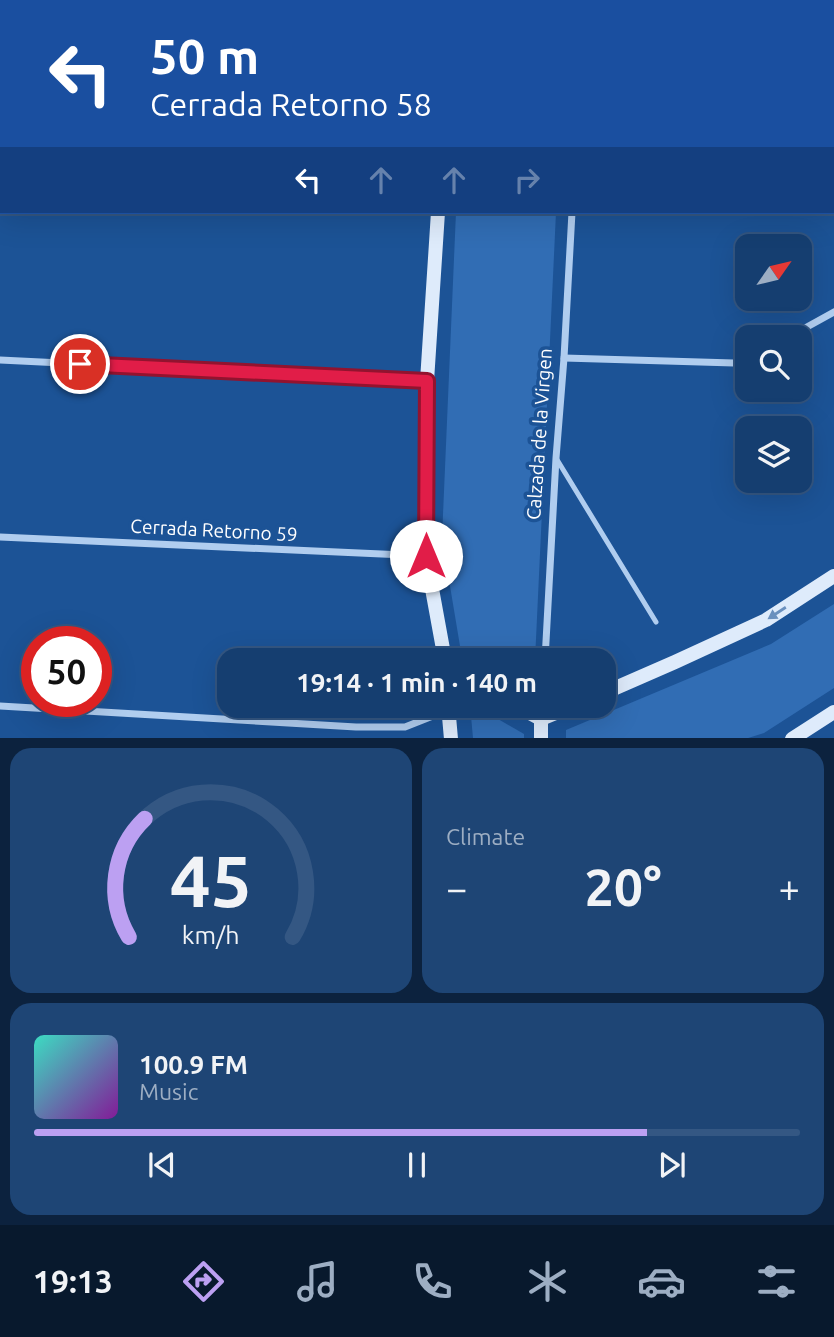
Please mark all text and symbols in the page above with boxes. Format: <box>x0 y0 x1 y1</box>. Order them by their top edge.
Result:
icon: left <box>35 28 126 119</box>
text: 50 m <box>150 28 259 83</box>
text: Cerrada Retorno 58 <box>150 86 432 122</box>
icon: left <box>289 161 327 199</box>
icon: ahead <box>362 161 400 199</box>
icon: ahead <box>435 161 473 199</box>
icon: right <box>508 161 546 199</box>
north arrow <box>735 234 812 312</box>
map controls <box>735 234 812 493</box>
button: search <box>735 325 812 402</box>
pin <box>50 334 110 394</box>
icon: arrive <box>61 345 99 383</box>
street label: Calzada de la Virgen <box>522 347 556 521</box>
button: layers <box>735 416 812 493</box>
street label: Cerrada Retorno 59 <box>130 515 298 545</box>
position arrow <box>389 519 463 593</box>
one-way arrow <box>767 606 786 619</box>
speed limit sign: 50 <box>21 626 112 717</box>
text: 19:14 · 1 min · 140 m <box>296 668 537 697</box>
text: Climate <box>446 824 525 849</box>
text: 45 <box>170 839 252 921</box>
text: 20° <box>584 858 662 916</box>
text: − <box>446 867 467 909</box>
text: + <box>779 867 800 909</box>
text: km/h <box>182 920 240 948</box>
text: 100.9 FM <box>139 1050 248 1079</box>
text: Music <box>139 1079 198 1104</box>
icon: previous <box>143 1146 181 1184</box>
icon: pause <box>398 1146 436 1184</box>
icon: next <box>653 1146 691 1184</box>
icon: directions <box>179 1257 228 1306</box>
icon: music <box>293 1257 342 1306</box>
icon: phone <box>408 1257 457 1306</box>
icon: climate <box>523 1257 572 1306</box>
icon: car <box>637 1257 686 1306</box>
icon: filters <box>752 1257 801 1306</box>
text: 19:13 <box>33 1263 113 1299</box>

